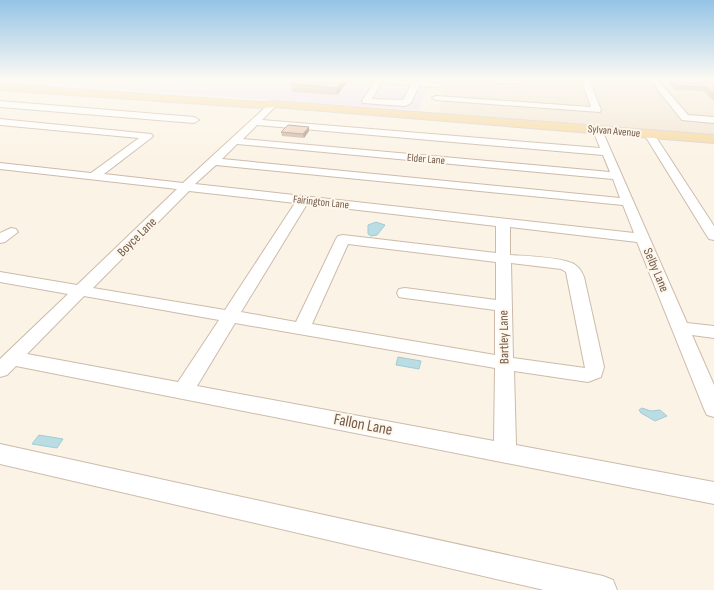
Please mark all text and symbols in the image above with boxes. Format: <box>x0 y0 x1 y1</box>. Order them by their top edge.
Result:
street label: Sylvan Avenue <box>587 122 641 140</box>
street label: Elder Lane <box>407 151 445 167</box>
street label: Fairington Lane <box>292 193 350 211</box>
street label: Boyce Lane <box>114 214 160 260</box>
street label: Selby Lane <box>640 246 672 294</box>
street label: Bartley Lane <box>496 310 512 364</box>
street label: Fallon Lane <box>332 410 394 440</box>

